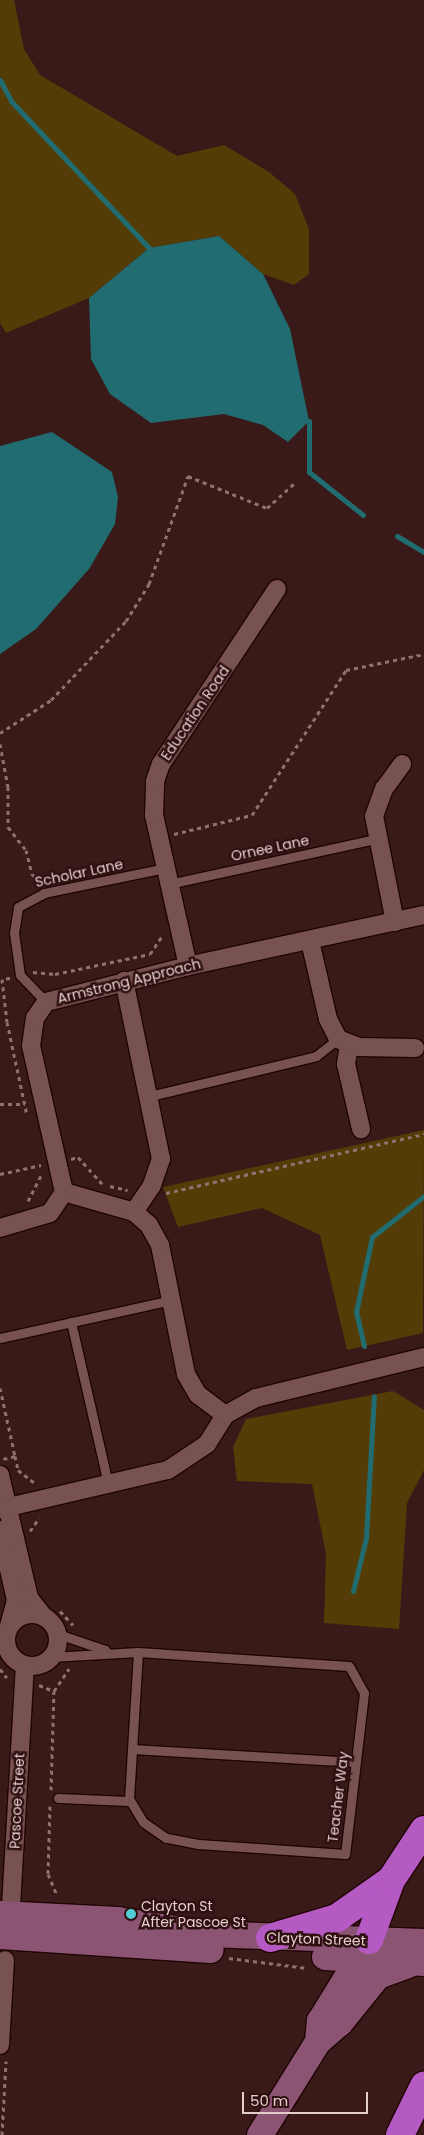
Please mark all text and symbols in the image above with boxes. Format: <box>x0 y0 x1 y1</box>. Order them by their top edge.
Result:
street label: Education Road <box>157 663 233 763</box>
street label: Ornee Lane <box>229 832 311 864</box>
street label: Scholar Lane <box>33 855 125 891</box>
street label: Armstrong Approach <box>56 955 202 1007</box>
street label: Teacher Way <box>324 1750 352 1844</box>
street label: Pascoe Street <box>6 1753 28 1849</box>
place label: Clayton St After Pascoe St <box>141 1898 246 1930</box>
marker: Clayton St After Pascoe St <box>125 1908 137 1920</box>
street label: Clayton Street <box>266 1929 366 1949</box>
scale bar <box>244 2082 370 2114</box>
text: 50 m <box>250 2090 288 2111</box>

